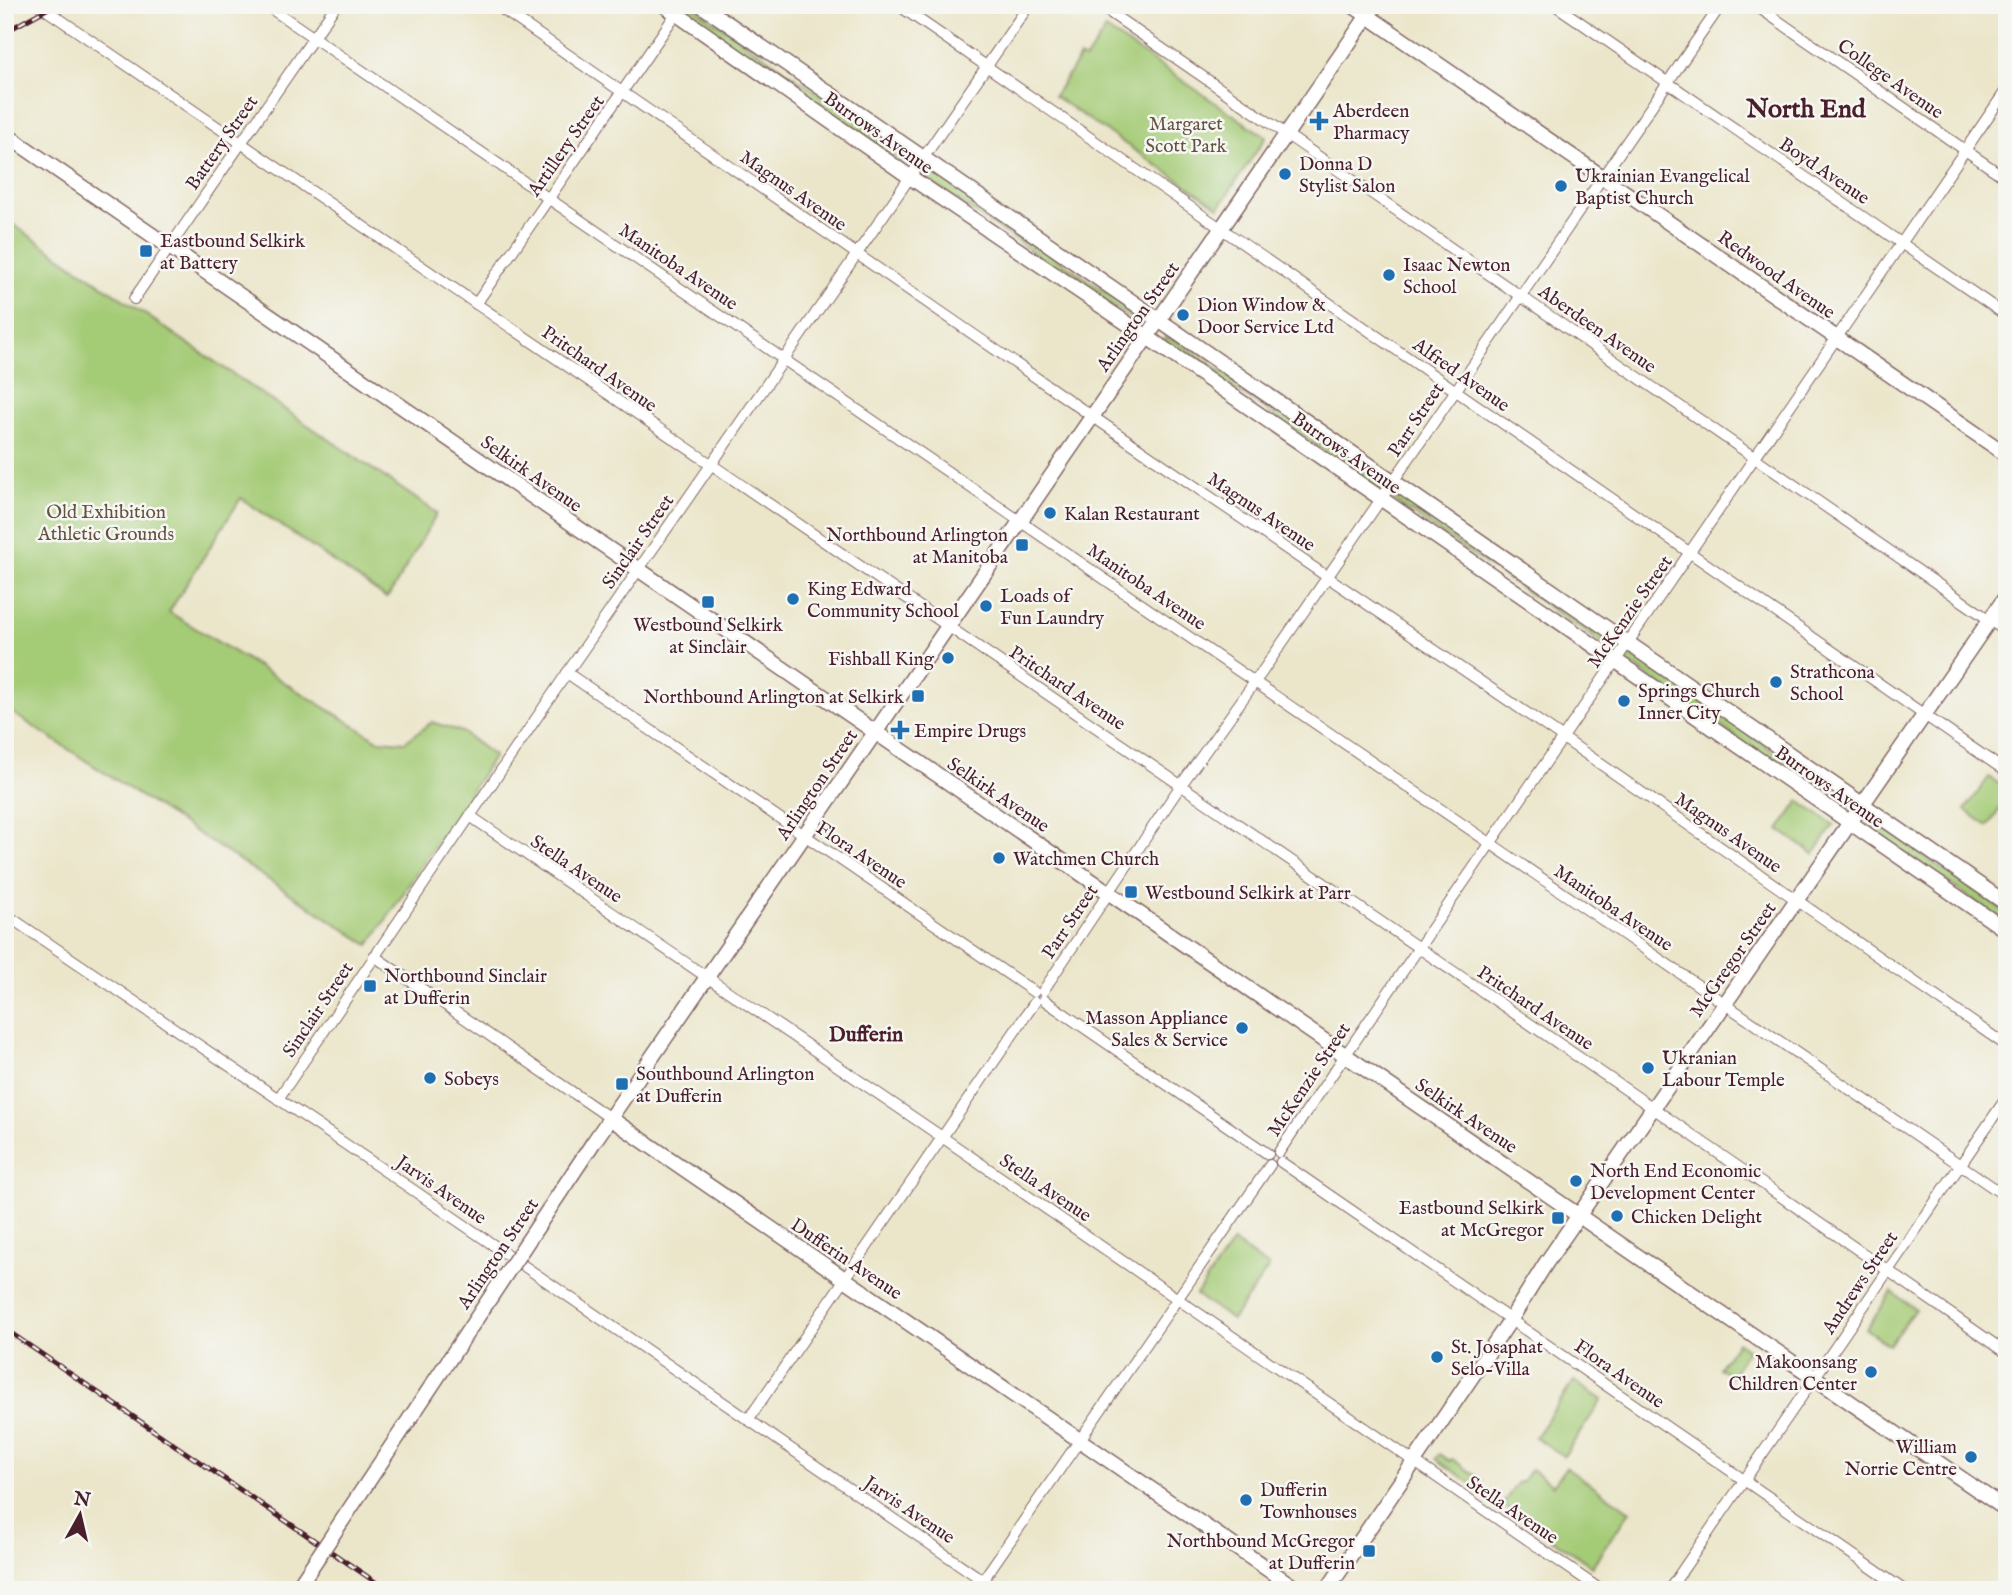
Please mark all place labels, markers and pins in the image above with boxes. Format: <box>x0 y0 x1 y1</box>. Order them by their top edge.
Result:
place label: Aberdeen Pharmacy <box>1332 100 1410 146</box>
marker: Aberdeen Pharmacy <box>1311 113 1327 129</box>
place label: Donna D Stylist Salon <box>1299 153 1395 199</box>
place label: Ukrainian Evangelical Baptist Church <box>1575 165 1751 211</box>
marker: Donna D Stylist Salon <box>1277 166 1293 182</box>
marker: Ukrainian Evangelical Baptist Church <box>1553 178 1569 194</box>
place label: Eastbound Selkirk at Battery <box>160 230 306 276</box>
marker: Eastbound Selkirk at Battery <box>138 243 154 259</box>
place label: Isaac Newton School <box>1403 254 1510 300</box>
marker: Isaac Newton School <box>1381 267 1397 283</box>
place label: Dion Window & Door Service Ltd <box>1197 294 1335 340</box>
marker: Dion Window & Door Service Ltd <box>1175 307 1191 323</box>
place label: Kalan Restaurant <box>1064 503 1200 527</box>
marker: Kalan Restaurant <box>1042 505 1058 521</box>
place label: Northbound Arlington at Manitoba <box>826 524 1009 570</box>
marker: Northbound Arlington at Manitoba <box>1014 537 1030 553</box>
place label: King Edward Community School <box>807 578 959 624</box>
place label: Loads of Fun Laundry <box>1000 585 1105 631</box>
marker: King Edward Community School <box>785 591 801 607</box>
marker: Westbound Selkirk at Sinclair <box>700 594 716 610</box>
marker: Loads of Fun Laundry <box>978 598 994 614</box>
place label: Westbound Selkirk at Sinclair <box>633 614 784 660</box>
place label: Fishball King <box>828 648 935 672</box>
marker: Fishball King <box>940 650 956 666</box>
place label: Strathcona School <box>1790 661 1876 707</box>
marker: Strathcona School <box>1768 674 1784 690</box>
place label: Springs Church Inner City <box>1638 680 1760 726</box>
place label: Northbound Arlington at Selkirk <box>643 686 905 710</box>
marker: Northbound Arlington at Selkirk <box>910 688 926 704</box>
marker: Springs Church Inner City <box>1616 693 1632 709</box>
place label: Empire Drugs <box>914 720 1026 744</box>
marker: Empire Drugs <box>892 722 908 738</box>
place label: Watchmen Church <box>1013 848 1159 872</box>
marker: Watchmen Church <box>991 850 1007 866</box>
place label: Westbound Selkirk at Parr <box>1145 882 1351 906</box>
marker: Westbound Selkirk at Parr <box>1123 884 1139 900</box>
place label: Northbound Sinclair at Dufferin <box>384 965 547 1011</box>
marker: Northbound Sinclair at Dufferin <box>362 978 378 994</box>
place label: Masson Appliance Sales & Service <box>1085 1007 1228 1053</box>
marker: Masson Appliance Sales & Service <box>1234 1020 1250 1036</box>
place label: Ukranian Labour Temple <box>1662 1047 1785 1093</box>
marker: Ukranian Labour Temple <box>1640 1060 1656 1076</box>
place label: Southbound Arlington at Dufferin <box>636 1063 814 1109</box>
place label: Sobeys <box>444 1068 499 1092</box>
marker: Sobeys <box>422 1070 438 1086</box>
marker: Southbound Arlington at Dufferin <box>614 1076 630 1092</box>
place label: North End Economic Development Center <box>1590 1160 1761 1206</box>
marker: North End Economic Development Center <box>1568 1173 1584 1189</box>
place label: Eastbound Selkirk at McGregor <box>1399 1197 1545 1243</box>
place label: Chicken Delight <box>1631 1206 1763 1230</box>
marker: Chicken Delight <box>1609 1208 1625 1224</box>
marker: Eastbound Selkirk at McGregor <box>1550 1210 1566 1226</box>
place label: St. Josaphat Selo-Villa <box>1451 1336 1543 1382</box>
marker: St. Josaphat Selo-Villa <box>1429 1349 1445 1365</box>
place label: Makoonsang Children Center <box>1728 1351 1858 1397</box>
marker: Makoonsang Children Center <box>1863 1364 1879 1380</box>
place label: William Norrie Centre <box>1845 1436 1957 1482</box>
marker: William Norrie Centre <box>1963 1449 1979 1465</box>
place label: Dufferin Townhouses <box>1260 1479 1357 1525</box>
marker: Dufferin Townhouses <box>1238 1492 1254 1508</box>
place label: Northbound McGregor at Dufferin <box>1167 1530 1355 1576</box>
marker: Northbound McGregor at Dufferin <box>1361 1543 1377 1559</box>

